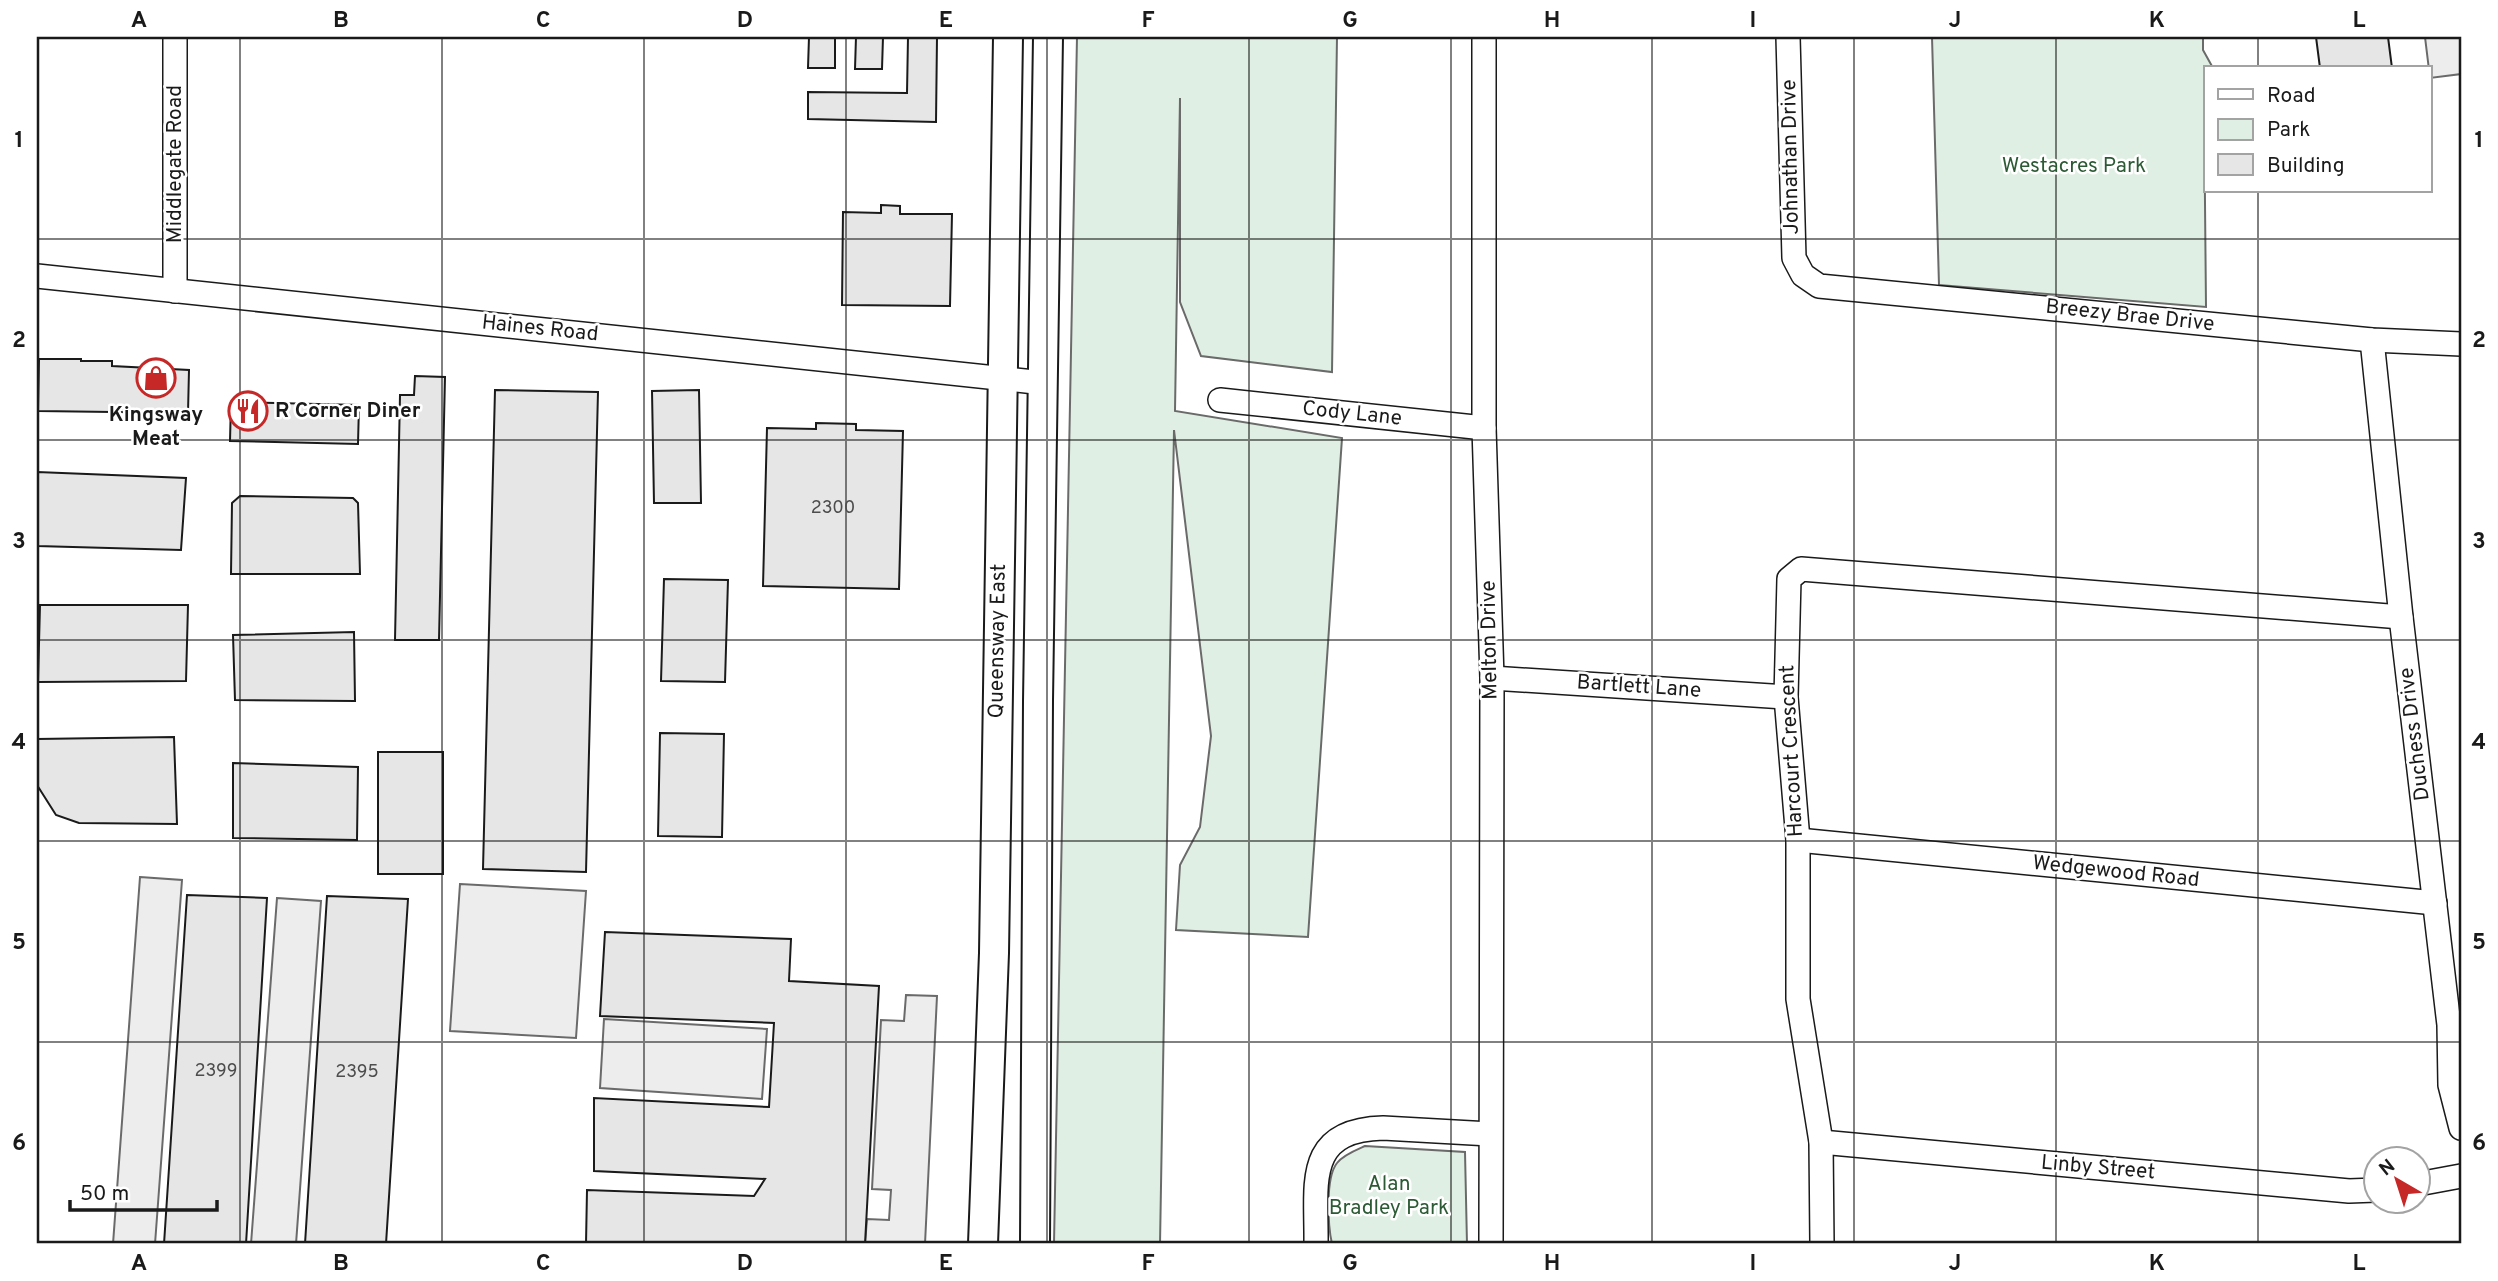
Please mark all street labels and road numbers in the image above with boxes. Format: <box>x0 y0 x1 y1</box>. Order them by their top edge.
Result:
street label: Johnathan Drive <box>1776 79 1806 235</box>
street label: Middlegate Road <box>162 85 189 243</box>
street label: Breezy Brae Drive <box>2044 294 2216 338</box>
street label: Haines Road <box>480 309 600 349</box>
street label: Cody Lane <box>1301 395 1403 433</box>
street label: Queensway East <box>983 563 1013 719</box>
street label: Melton Drive <box>1475 580 1505 700</box>
street label: Harcourt Crescent <box>1774 664 1810 838</box>
street label: Duchess Drive <box>2393 666 2437 802</box>
street label: Bartlett Lane <box>1576 669 1702 705</box>
street label: Wedgewood Road <box>2031 850 2201 894</box>
street label: Linby Street <box>2040 1150 2156 1186</box>

